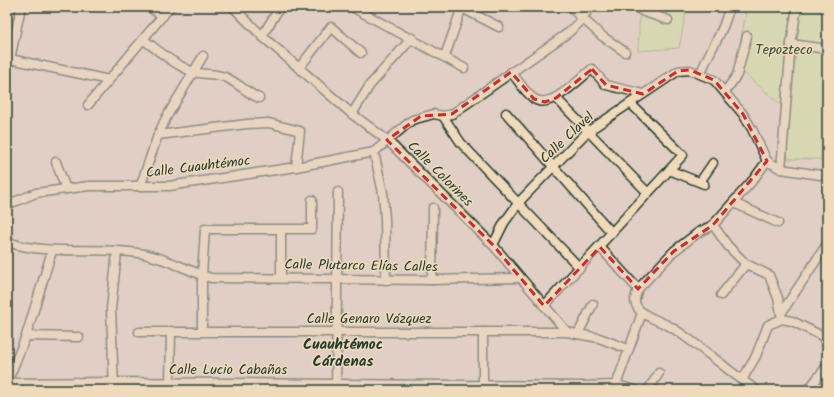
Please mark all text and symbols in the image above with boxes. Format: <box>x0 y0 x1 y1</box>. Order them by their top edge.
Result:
park label: Tepozteco <box>755 39 813 61</box>
street label: Calle Clavel <box>535 106 600 169</box>
street label: Calle Colorines <box>402 136 478 212</box>
street label: Calle Cuauhtémoc <box>145 150 251 184</box>
street label: Calle Plutarco Elías Calles <box>284 254 438 278</box>
street label: Calle Genaro Vázquez <box>306 308 432 330</box>
district label: Cuauhtémoc Cárdenas <box>303 333 383 374</box>
street label: Calle Lucio Cabañas <box>169 359 287 381</box>

